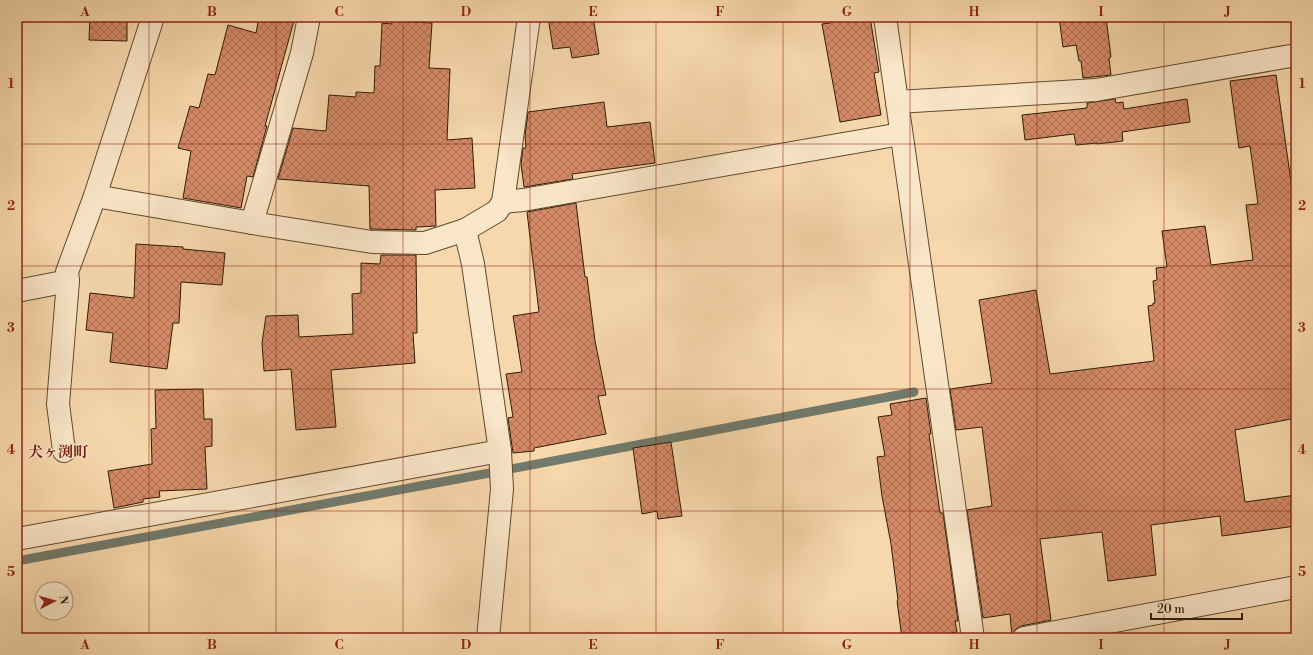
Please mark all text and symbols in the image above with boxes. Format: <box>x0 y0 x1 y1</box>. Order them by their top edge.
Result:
text: A <box>79 4 90 20</box>
text: B <box>207 4 217 20</box>
text: C <box>334 4 344 20</box>
text: D <box>461 4 471 20</box>
text: E <box>588 4 598 20</box>
text: F <box>715 4 725 20</box>
text: G <box>842 4 853 20</box>
text: H <box>969 4 980 20</box>
text: I <box>1098 4 1104 20</box>
text: J <box>1223 4 1231 20</box>
text: 1 <box>8 76 15 92</box>
text: 1 <box>1299 76 1306 92</box>
text: 2 <box>7 198 15 214</box>
text: 2 <box>1298 198 1306 214</box>
text: 3 <box>7 320 15 336</box>
text: 3 <box>1298 320 1306 336</box>
text: 4 <box>7 442 16 458</box>
text: 4 <box>1298 442 1307 458</box>
district label: 犬ヶ渕町 <box>28 443 88 462</box>
text: 5 <box>7 564 15 580</box>
text: 5 <box>1298 564 1306 580</box>
north arrow <box>34 581 74 621</box>
text: N <box>56 595 70 605</box>
scale bar <box>1151 595 1242 621</box>
text: 20 m <box>1157 602 1185 617</box>
text: A <box>79 637 90 653</box>
text: B <box>207 637 217 653</box>
text: C <box>334 637 344 653</box>
text: D <box>461 637 471 653</box>
text: E <box>588 637 598 653</box>
text: F <box>715 637 725 653</box>
text: G <box>842 637 853 653</box>
text: H <box>969 637 980 653</box>
text: I <box>1098 637 1104 653</box>
text: J <box>1223 637 1231 653</box>

